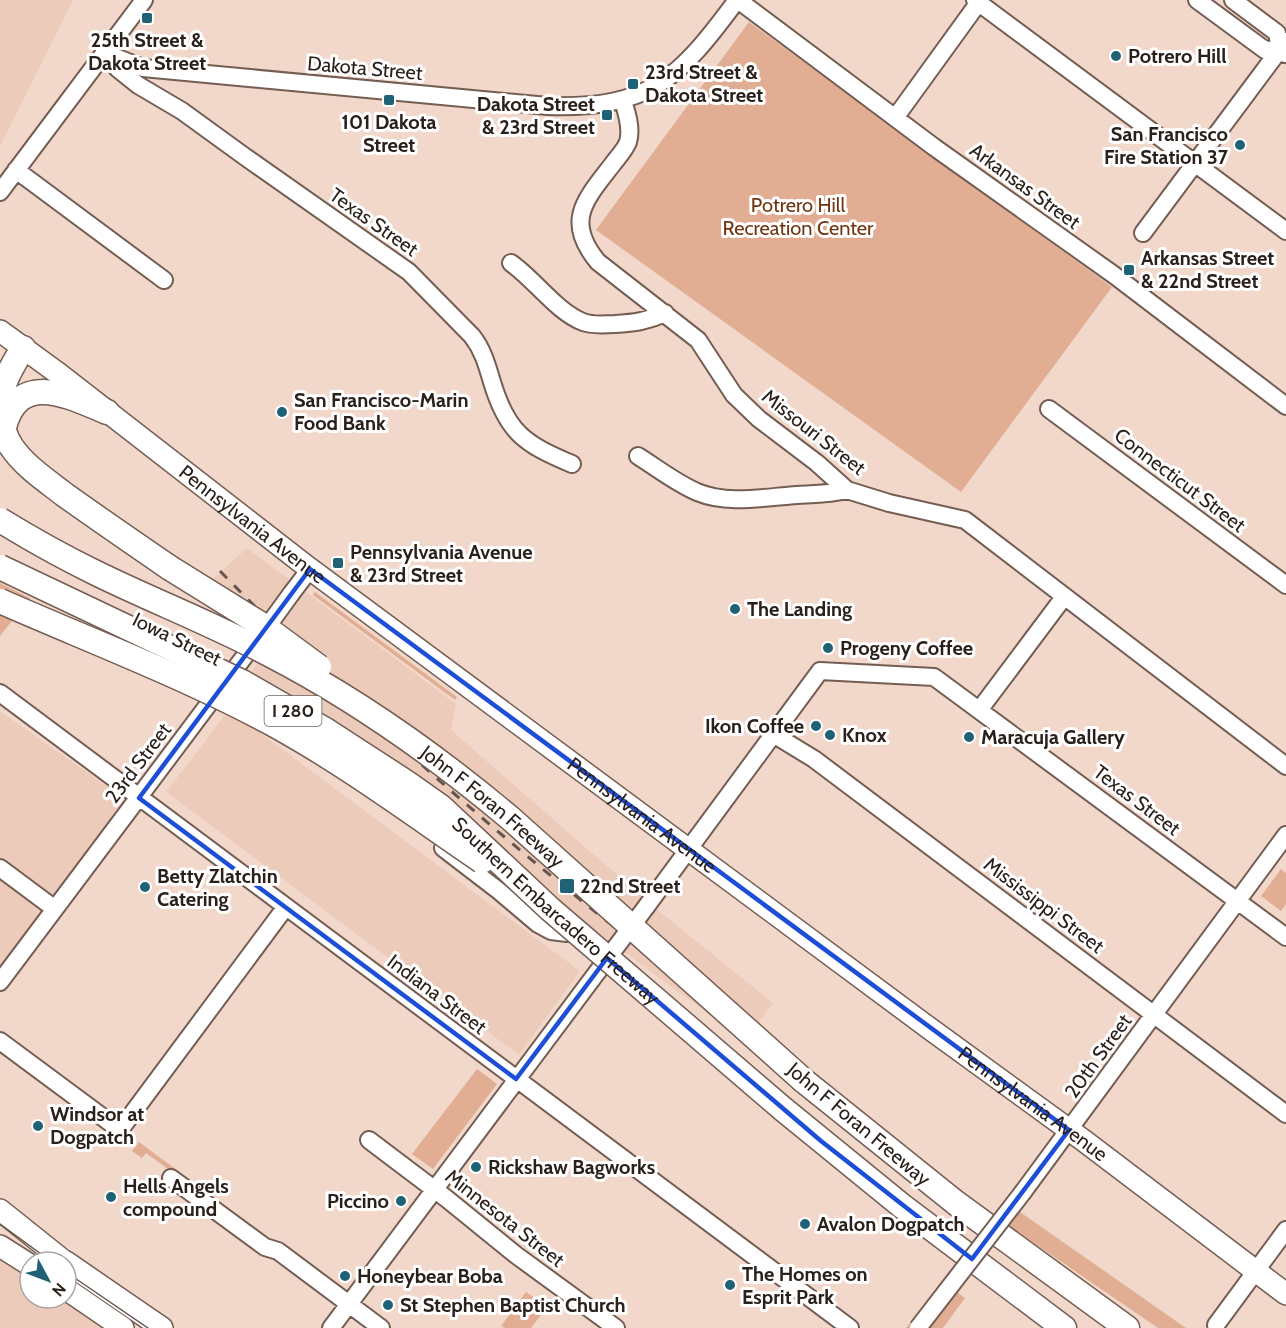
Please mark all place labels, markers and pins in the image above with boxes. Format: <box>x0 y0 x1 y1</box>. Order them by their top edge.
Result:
marker: 25th Street & Dakota Street <box>140 11 154 25</box>
place label: 25th Street & Dakota Street <box>88 28 206 75</box>
place label: Potrero Hill <box>1128 44 1227 68</box>
marker: Potrero Hill <box>1109 49 1123 63</box>
place label: 23rd Street & Dakota Street <box>645 60 763 107</box>
marker: 23rd Street & Dakota Street <box>626 77 640 91</box>
place label: Dakota Street & 23rd Street <box>477 92 595 139</box>
marker: 101 Dakota Street <box>382 93 396 107</box>
marker: Dakota Street & 23rd Street <box>600 108 614 122</box>
place label: 101 Dakota Street <box>342 110 437 157</box>
place label: San Francisco Fire Station 37 <box>1104 122 1229 169</box>
marker: San Francisco Fire Station 37 <box>1233 138 1247 152</box>
place label: Arkansas Street & 22nd Street <box>1141 246 1274 293</box>
marker: Arkansas Street & 22nd Street <box>1122 263 1136 277</box>
place label: San Francisco-Marin Food Bank <box>294 388 468 435</box>
marker: San Francisco-Marin Food Bank <box>275 405 289 419</box>
place label: Pennsylvania Avenue & 23rd Street <box>350 540 533 587</box>
marker: Pennsylvania Avenue & 23rd Street <box>331 556 345 570</box>
place label: The Landing <box>747 597 852 621</box>
marker: The Landing <box>728 602 742 616</box>
place label: Progeny Coffee <box>840 636 973 660</box>
marker: Progeny Coffee <box>821 641 835 655</box>
place label: Ikon Coffee <box>705 714 804 738</box>
marker: Ikon Coffee <box>809 719 823 733</box>
place label: Knox <box>842 723 887 747</box>
place label: Maracuja Gallery <box>981 725 1125 749</box>
marker: Knox <box>823 728 837 742</box>
marker: Maracuja Gallery <box>962 730 976 744</box>
place label: Betty Zlatchin Catering <box>157 864 278 911</box>
place label: 22nd Street <box>580 874 680 898</box>
marker: 22nd Street <box>558 877 576 895</box>
marker: Betty Zlatchin Catering <box>138 880 152 894</box>
place label: Windsor at Dogpatch <box>50 1102 144 1149</box>
marker: Windsor at Dogpatch <box>31 1119 45 1133</box>
place label: Rickshaw Bagworks <box>488 1155 655 1179</box>
marker: Rickshaw Bagworks <box>469 1160 483 1174</box>
place label: Hells Angels compound <box>123 1174 229 1221</box>
place label: Piccino <box>327 1189 389 1213</box>
marker: Hells Angels compound <box>104 1190 118 1204</box>
marker: Piccino <box>394 1194 408 1208</box>
place label: Avalon Dogpatch <box>817 1212 965 1236</box>
marker: Avalon Dogpatch <box>798 1217 812 1231</box>
place label: The Homes on Esprit Park <box>742 1262 868 1309</box>
place label: Honeybear Boba <box>357 1264 503 1288</box>
marker: Honeybear Boba <box>338 1269 352 1283</box>
marker: The Homes on Esprit Park <box>723 1278 737 1292</box>
place label: St Stephen Baptist Church <box>400 1293 626 1317</box>
marker: St Stephen Baptist Church <box>381 1298 395 1312</box>

